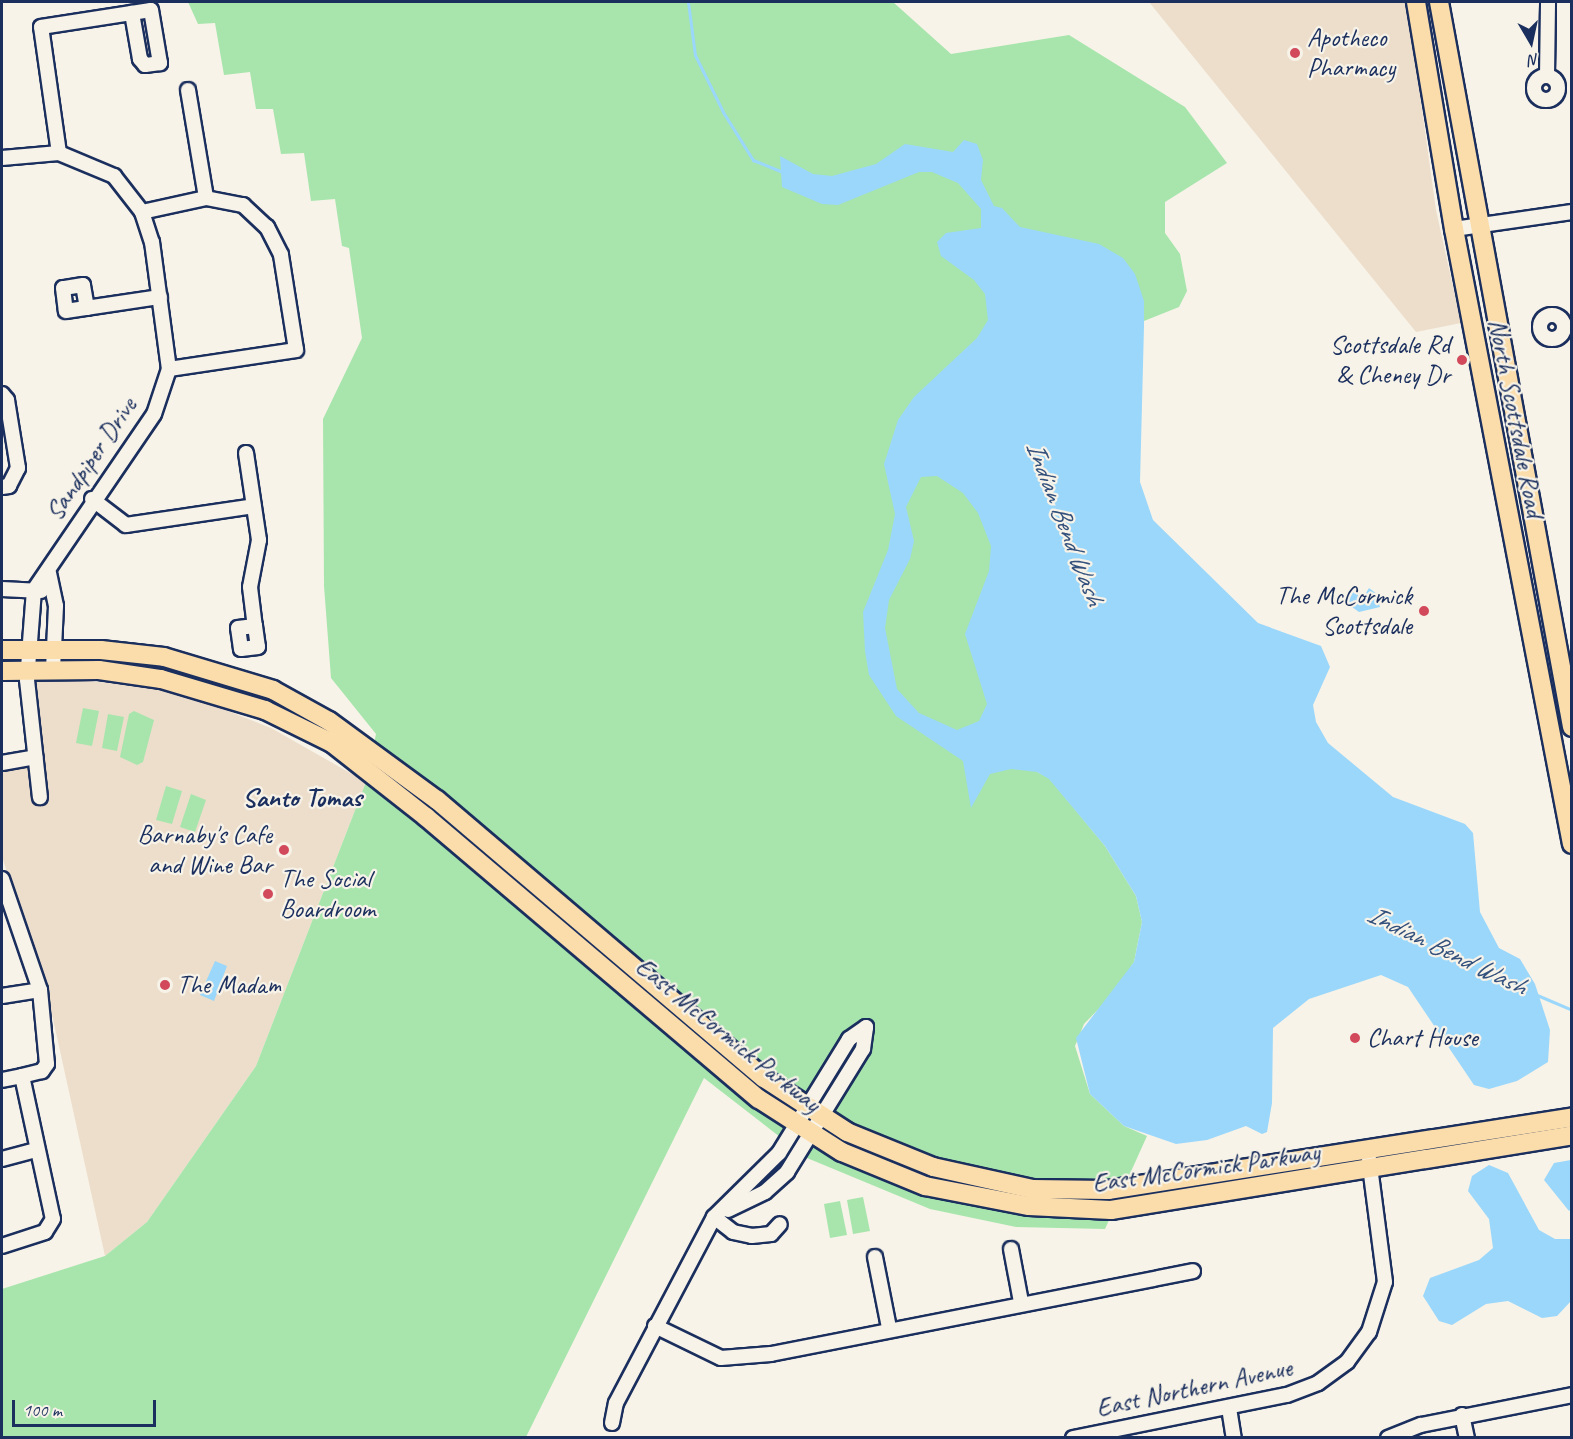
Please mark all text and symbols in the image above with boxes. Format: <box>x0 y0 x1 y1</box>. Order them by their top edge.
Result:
north arrow <box>1501 12 1561 72</box>
place label: Apotheco Pharmacy <box>1307 22 1395 83</box>
marker: Apotheco Pharmacy <box>1288 46 1302 60</box>
text: N <box>1527 49 1540 70</box>
street label: North Scottsdale Road <box>1482 317 1550 519</box>
place label: Scottsdale Rd & Cheney Dr <box>1330 329 1450 390</box>
marker: Scottsdale Rd & Cheney Dr <box>1455 353 1469 367</box>
street label: Sandpiper Drive <box>39 392 143 526</box>
water label: Indian Bend Wash <box>1019 437 1111 609</box>
place label: The McCormick Scottsdale <box>1276 580 1412 642</box>
marker: The McCormick Scottsdale <box>1417 604 1431 618</box>
district label: Santo Tomas <box>243 782 361 814</box>
place label: Barnaby's Cafe and Wine Bar <box>138 819 272 880</box>
marker: Barnaby's Cafe and Wine Bar <box>277 843 291 857</box>
place label: The Social Boardroom <box>280 863 375 924</box>
marker: The Social Boardroom <box>261 887 275 901</box>
water label: Indian Bend Wash <box>1362 898 1532 1002</box>
street label: East McCormick Parkway <box>630 952 826 1118</box>
place label: The Madam <box>177 969 283 1001</box>
marker: The Madam <box>158 978 172 992</box>
place label: Chart House <box>1367 1022 1478 1054</box>
marker: Chart House <box>1348 1031 1362 1045</box>
street label: East McCormick Parkway <box>1092 1137 1320 1199</box>
street label: East Northern Avenue <box>1093 1352 1295 1424</box>
scale bar <box>15 1388 159 1426</box>
text: 100 m <box>23 1399 62 1421</box>

